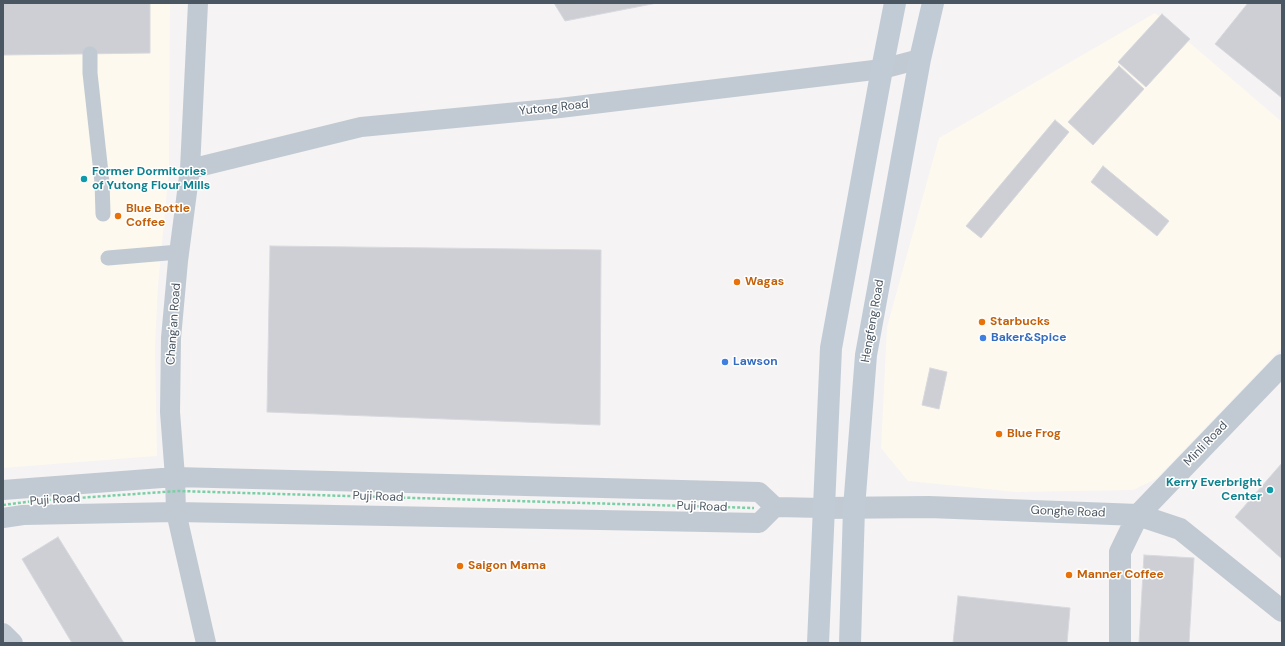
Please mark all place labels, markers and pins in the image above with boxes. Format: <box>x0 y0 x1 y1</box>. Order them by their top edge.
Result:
place label: Former Dormitories of Yutong Flour Mills <box>92 165 210 193</box>
marker: Former Dormitories of Yutong Flour Mills <box>79 174 89 184</box>
place label: Blue Bottle Coffee <box>126 202 190 230</box>
marker: Blue Bottle Coffee <box>113 211 123 221</box>
place label: Wagas <box>745 275 784 289</box>
marker: Wagas <box>732 277 742 287</box>
place label: Starbucks <box>990 315 1050 329</box>
marker: Starbucks <box>977 317 987 327</box>
place label: Baker&Spice <box>991 331 1067 345</box>
marker: Baker&Spice <box>978 333 988 343</box>
place label: Lawson <box>733 355 778 369</box>
marker: Lawson <box>720 357 730 367</box>
place label: Blue Frog <box>1007 427 1061 441</box>
marker: Blue Frog <box>994 429 1004 439</box>
place label: Kerry Everbright Center <box>1166 476 1262 504</box>
marker: Kerry Everbright Center <box>1265 485 1275 495</box>
place label: Saigon Mama <box>468 559 546 573</box>
marker: Saigon Mama <box>455 561 465 571</box>
place label: Manner Coffee <box>1077 568 1164 582</box>
marker: Manner Coffee <box>1064 570 1074 580</box>

